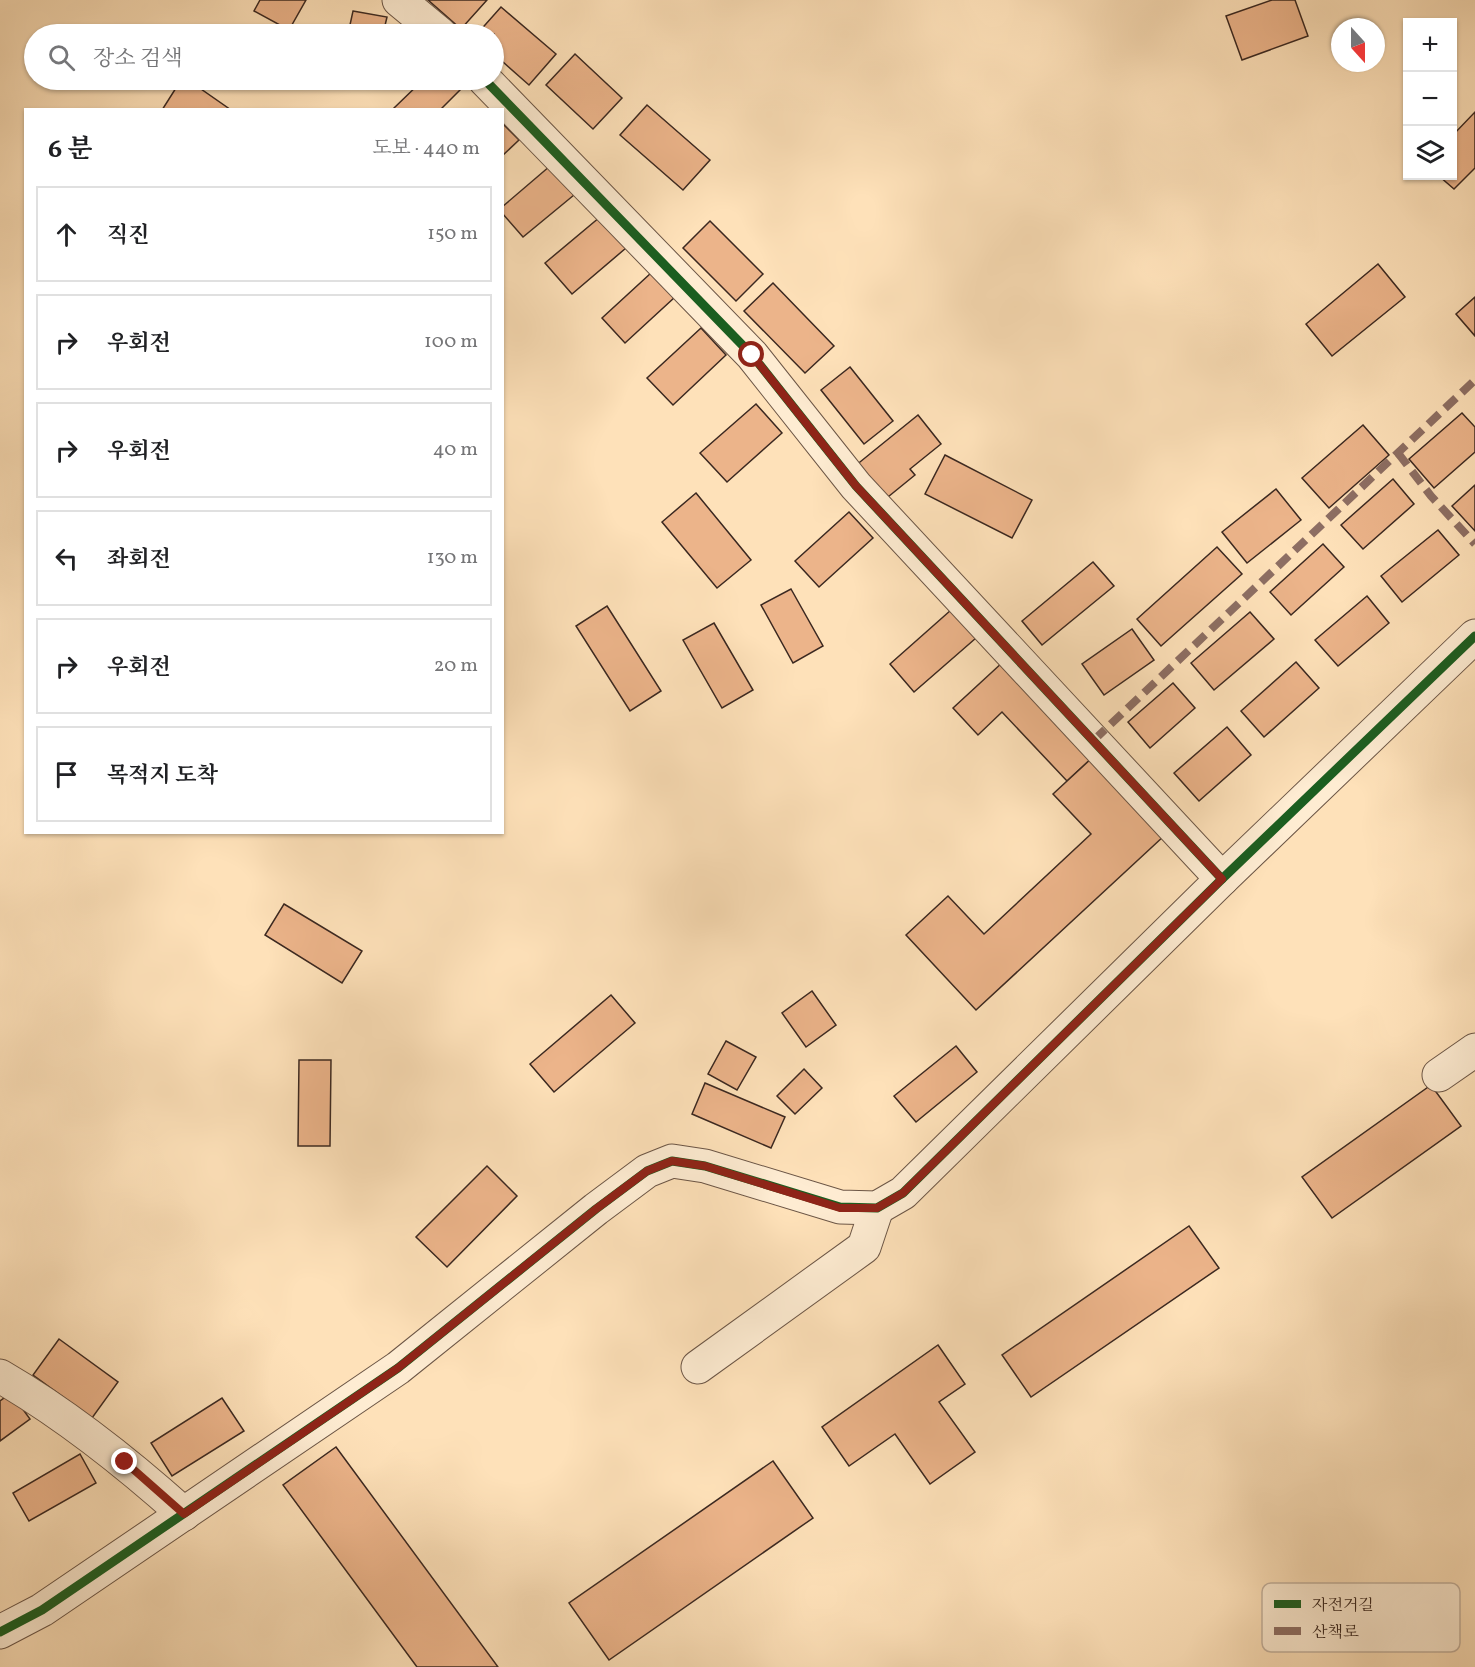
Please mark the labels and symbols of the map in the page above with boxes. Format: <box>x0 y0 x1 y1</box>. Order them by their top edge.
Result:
north arrow <box>1331 18 1385 72</box>
route start <box>738 341 764 367</box>
route end <box>111 1448 137 1474</box>
legend <box>1262 1583 1460 1652</box>
text: 자전거길 <box>1312 1595 1374 1617</box>
text: 산책로 <box>1312 1622 1359 1644</box>

